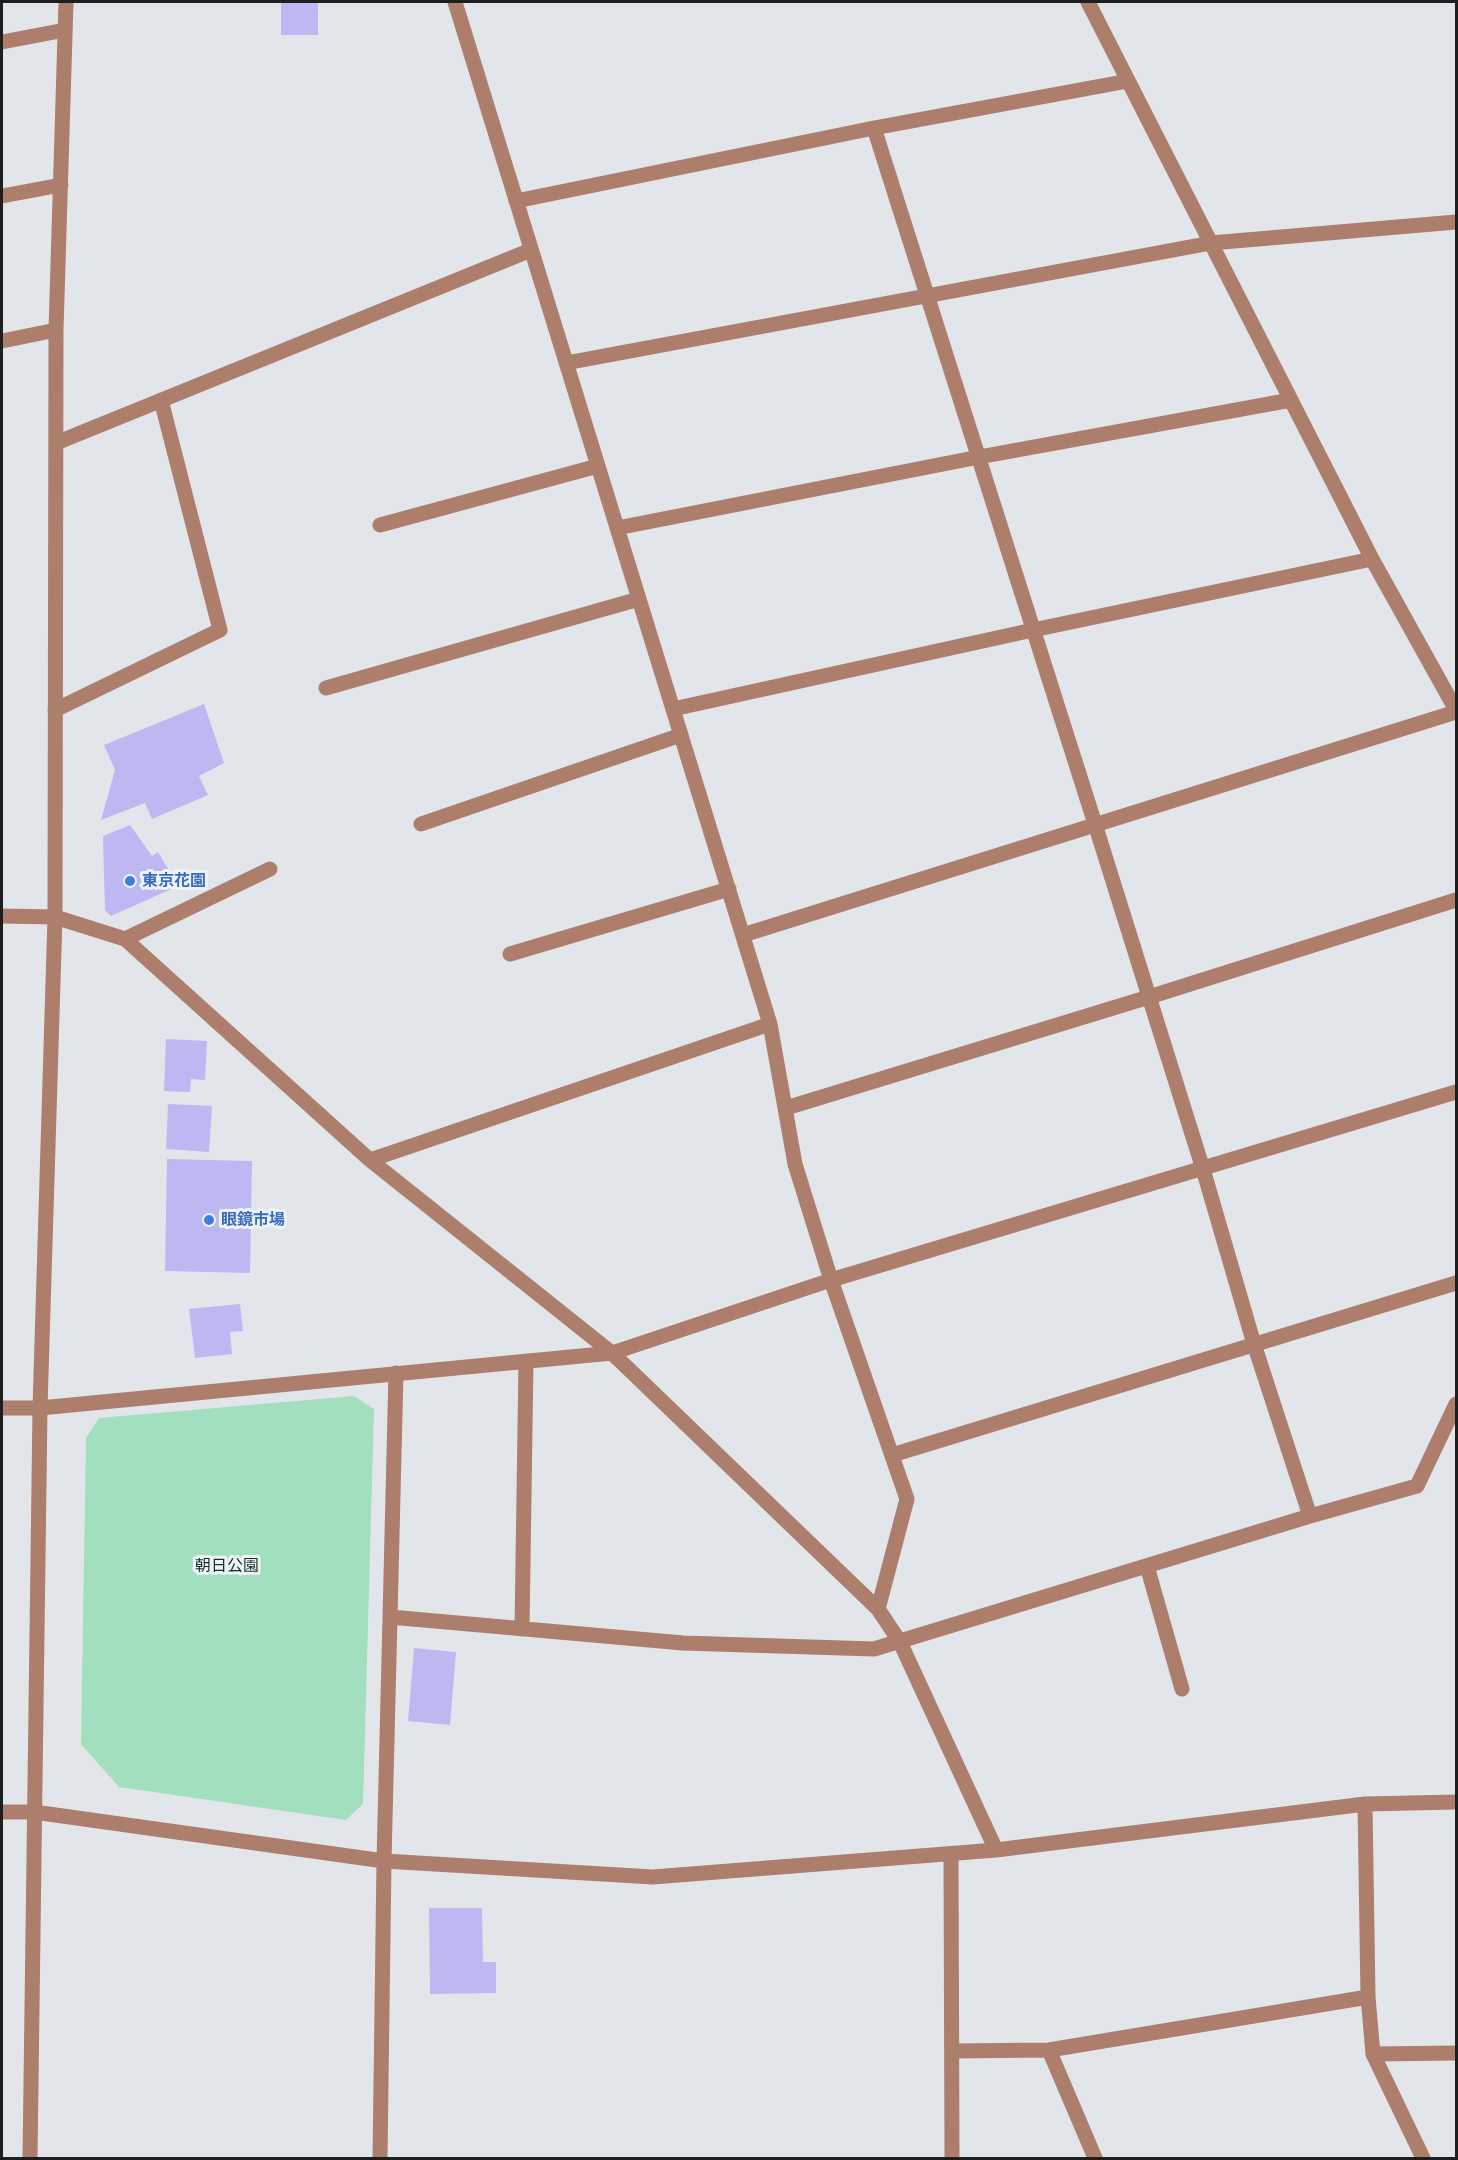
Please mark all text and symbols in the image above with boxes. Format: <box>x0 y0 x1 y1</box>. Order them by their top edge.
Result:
place label: 東京花園 <box>142 871 206 891</box>
marker: 東京花園 <box>123 874 137 888</box>
place label: 眼鏡市場 <box>221 1210 285 1230</box>
marker: 眼鏡市場 <box>202 1213 216 1227</box>
park label: 朝日公園 <box>195 1556 259 1576</box>

